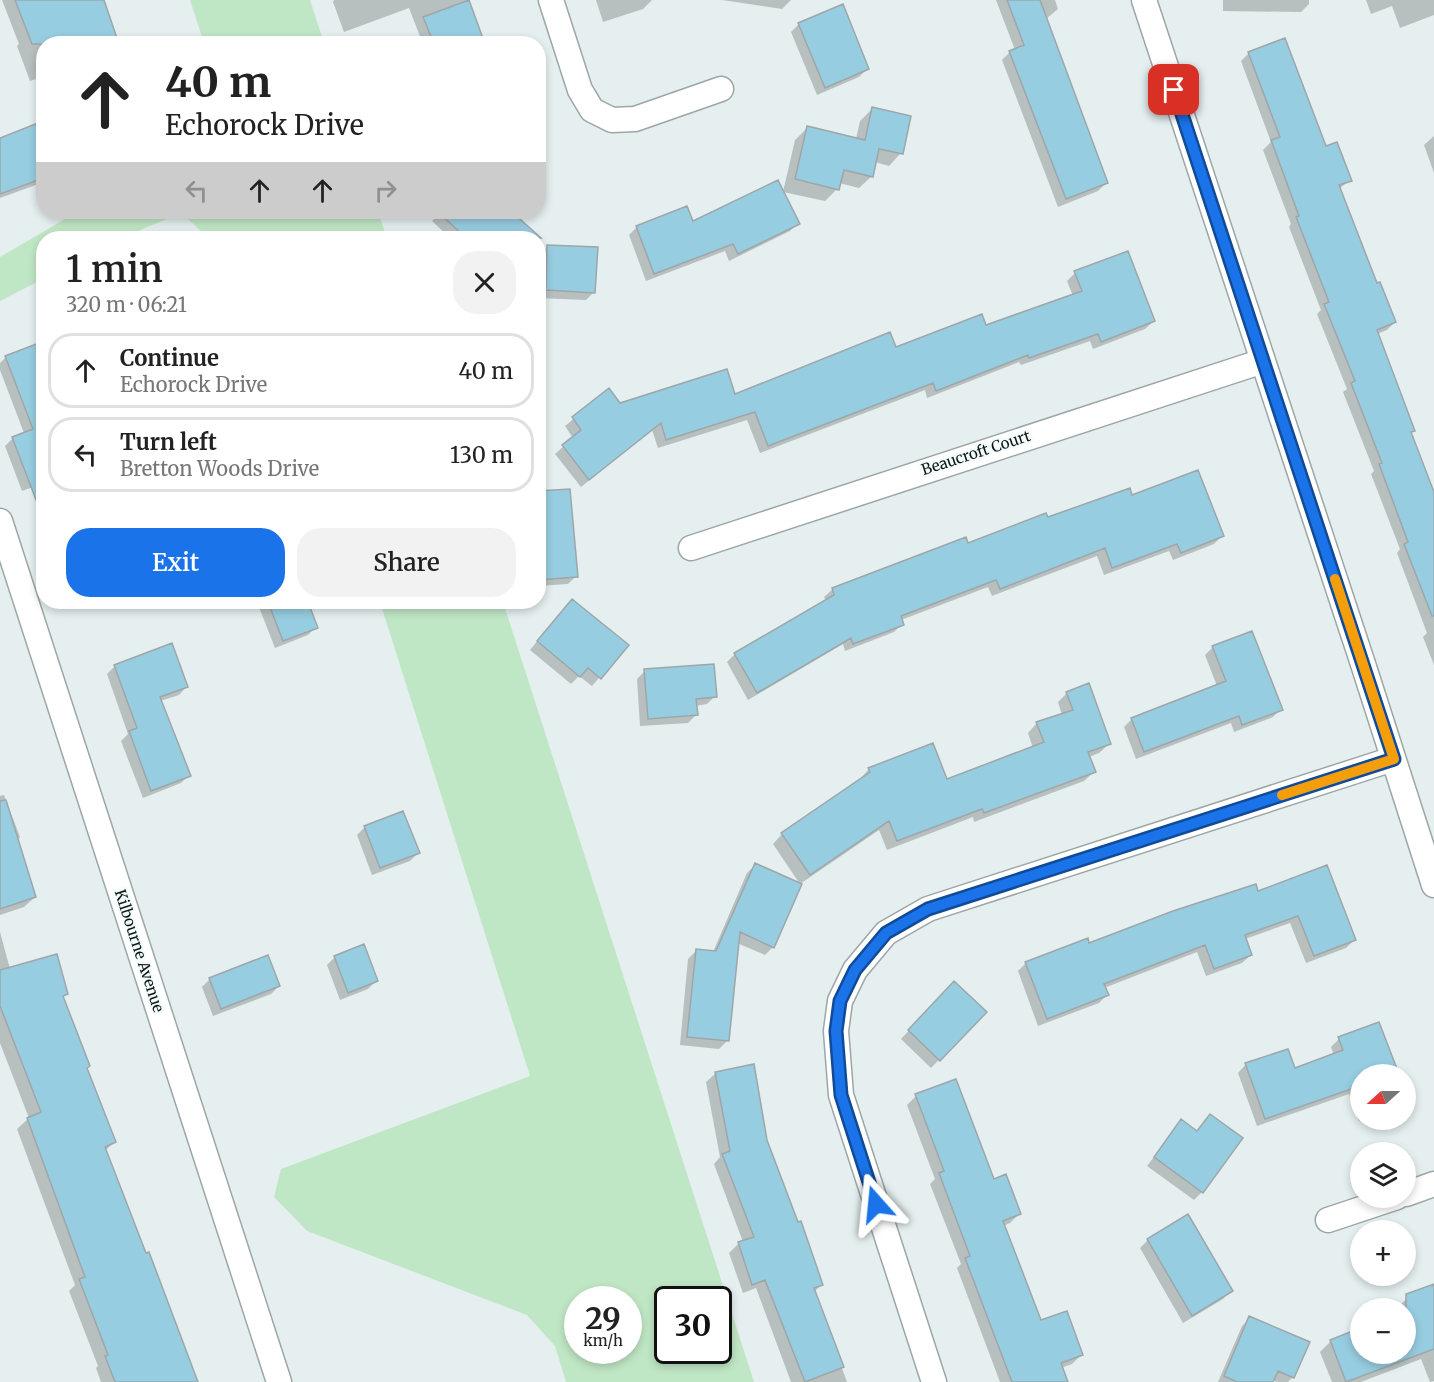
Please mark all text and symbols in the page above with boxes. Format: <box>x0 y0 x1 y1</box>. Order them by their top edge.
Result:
text: 40 m <box>165 56 271 108</box>
icon: ahead <box>66 60 144 138</box>
pin <box>1148 64 1199 115</box>
icon: arrive <box>1157 73 1190 106</box>
text: Echorock Drive <box>165 108 364 142</box>
icon: left <box>180 174 213 207</box>
icon: ahead <box>243 174 276 207</box>
icon: ahead <box>306 174 339 207</box>
icon: right <box>369 174 402 207</box>
text: 1 min <box>66 247 163 292</box>
button: close <box>453 251 516 314</box>
text: 320 m · 06:21 <box>66 292 187 317</box>
text: Continue <box>120 344 219 372</box>
icon: ahead <box>69 354 102 387</box>
text: 40 m <box>458 357 513 385</box>
text: Echorock Drive <box>120 372 267 397</box>
street label: Beaucroft Court <box>919 426 1033 479</box>
text: Turn left <box>120 428 217 456</box>
icon: left <box>69 438 102 471</box>
text: 130 m <box>450 441 513 469</box>
text: Bretton Woods Drive <box>120 456 319 481</box>
button: Exit <box>66 528 285 597</box>
button: Share <box>297 528 516 597</box>
street label: Kilbourne Avenue <box>111 887 168 1015</box>
north arrow <box>1350 1064 1416 1130</box>
map controls <box>1350 1064 1416 1364</box>
button: layers <box>1350 1142 1416 1208</box>
position arrow <box>844 1172 908 1236</box>
button: + <box>1350 1220 1416 1286</box>
speed limit sign: 30 <box>654 1286 732 1364</box>
button: − <box>1350 1298 1416 1364</box>
text: 29 <box>585 1299 621 1337</box>
text: km/h <box>583 1331 623 1350</box>

